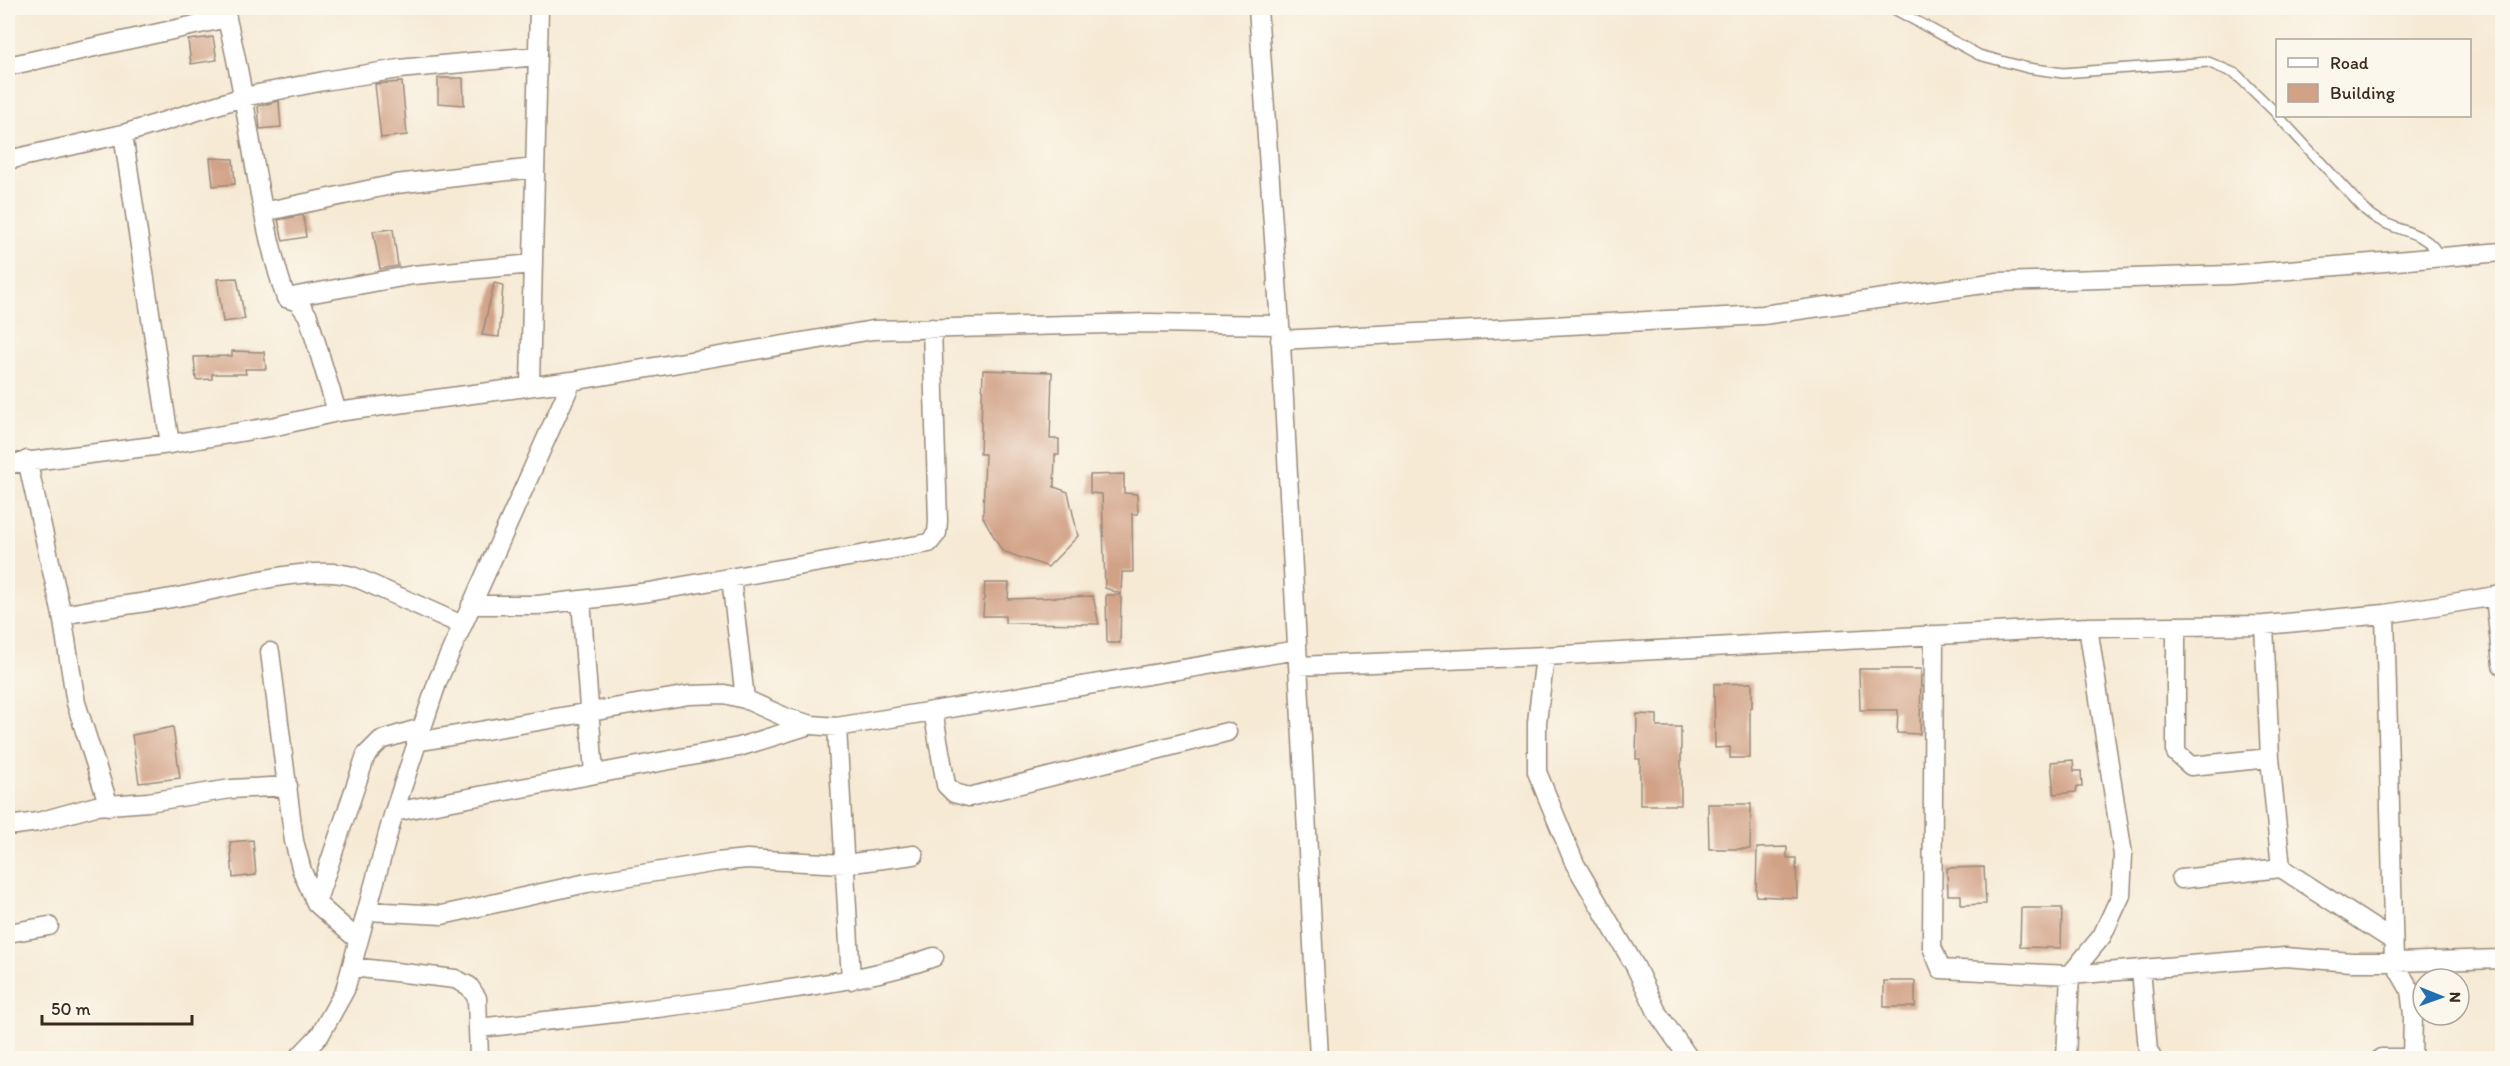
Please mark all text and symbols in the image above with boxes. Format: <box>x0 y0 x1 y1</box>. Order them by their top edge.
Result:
legend <box>2276 39 2471 117</box>
text: Road <box>2330 52 2369 74</box>
text: Building <box>2330 82 2396 104</box>
north arrow <box>2411 967 2471 1027</box>
scale bar <box>42 988 192 1026</box>
text: N <box>2446 992 2465 1003</box>
text: 50 m <box>51 998 91 1020</box>

